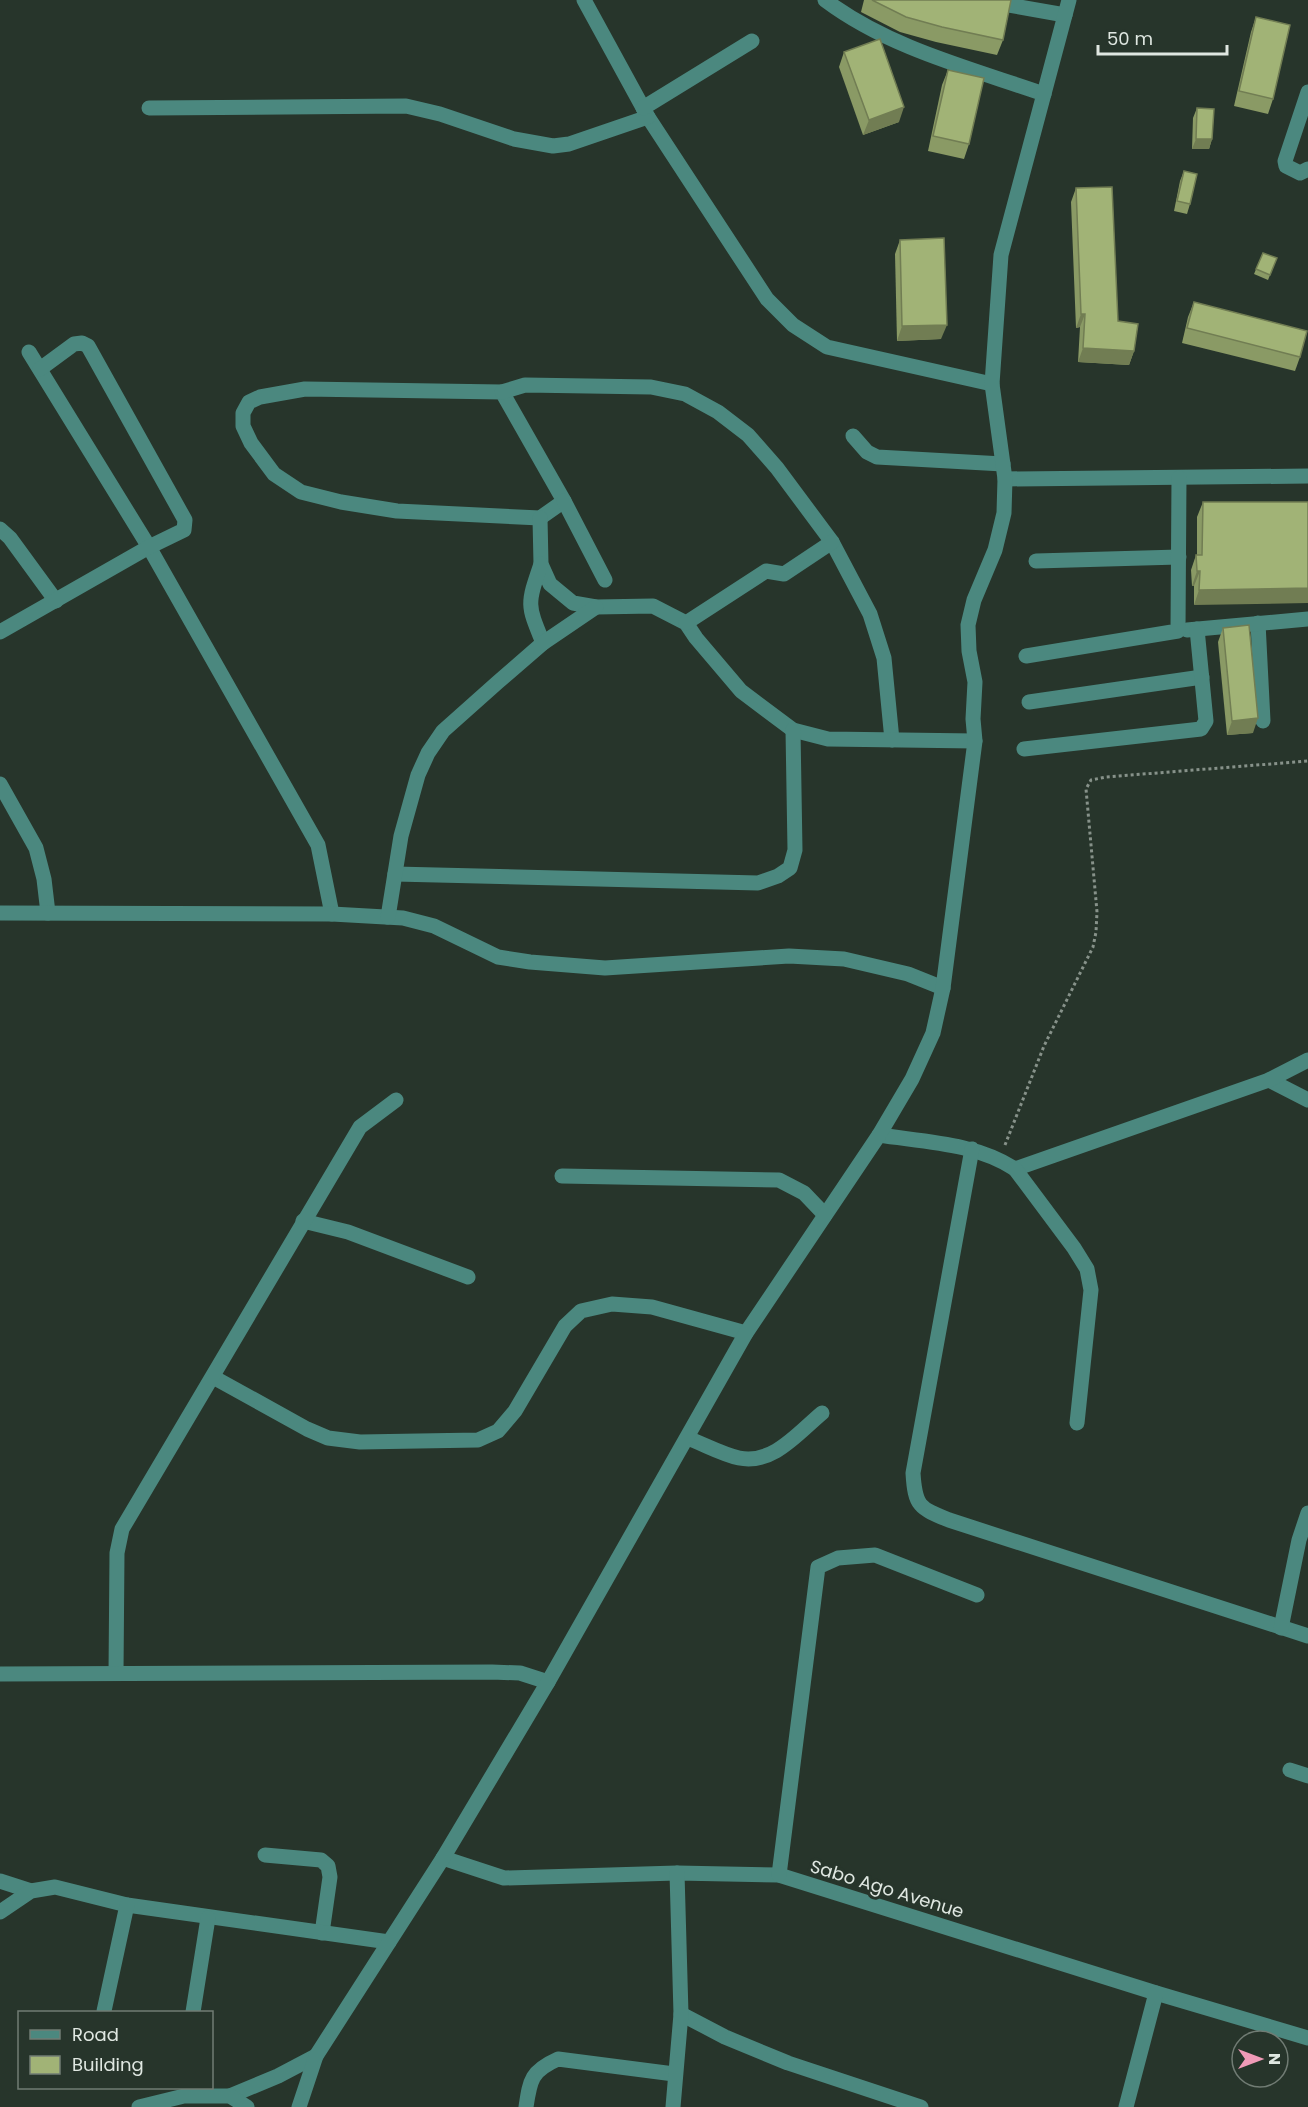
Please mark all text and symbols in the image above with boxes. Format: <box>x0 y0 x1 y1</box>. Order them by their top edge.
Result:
scale bar <box>1098 18 1227 56</box>
text: 50 m <box>1107 26 1153 51</box>
street label: Sabo Ago Avenue <box>807 1853 967 1924</box>
legend <box>18 2011 213 2089</box>
text: Road <box>72 2022 119 2047</box>
north arrow <box>1230 2029 1290 2089</box>
text: Building <box>72 2052 144 2077</box>
text: N <box>1263 2053 1286 2065</box>

